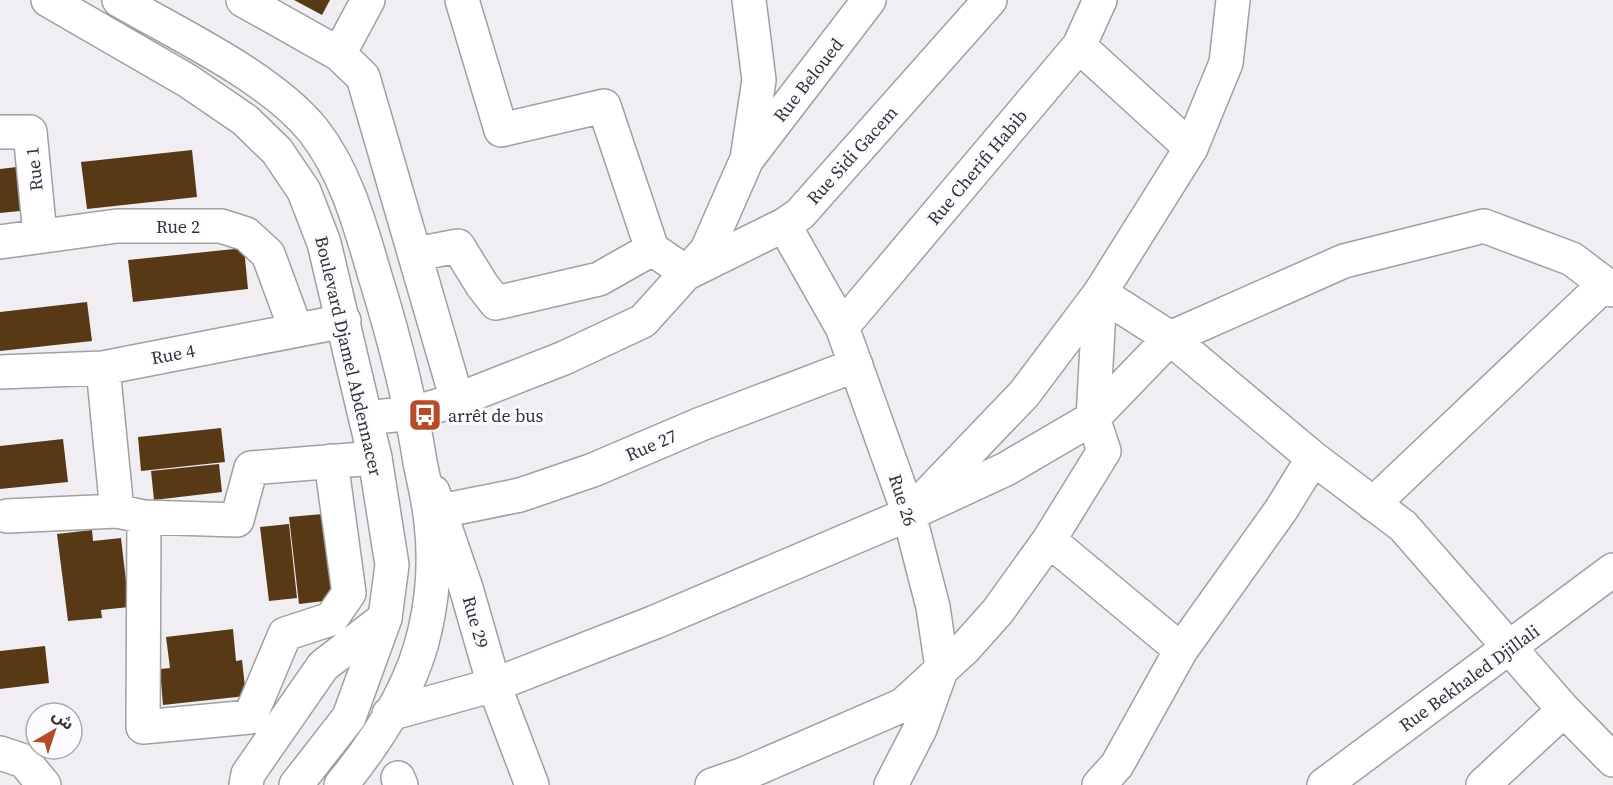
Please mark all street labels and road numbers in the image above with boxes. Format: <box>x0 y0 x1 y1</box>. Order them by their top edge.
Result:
street label: Rue Beloued <box>767 33 849 127</box>
street label: Rue Sidi Gacem <box>801 100 903 210</box>
street label: Rue Cherifi Habib <box>921 104 1033 230</box>
street label: Rue 1 <box>19 146 49 192</box>
street label: Rue 2 <box>156 214 200 239</box>
street label: Boulevard Djamel Abdennacer <box>309 234 389 479</box>
street label: Rue 4 <box>149 338 197 370</box>
street label: Rue 27 <box>622 423 680 467</box>
street label: Rue 26 <box>883 471 923 529</box>
street label: Rue 29 <box>457 593 495 651</box>
street label: Rue Bekhaled Djillali <box>1394 619 1544 737</box>

